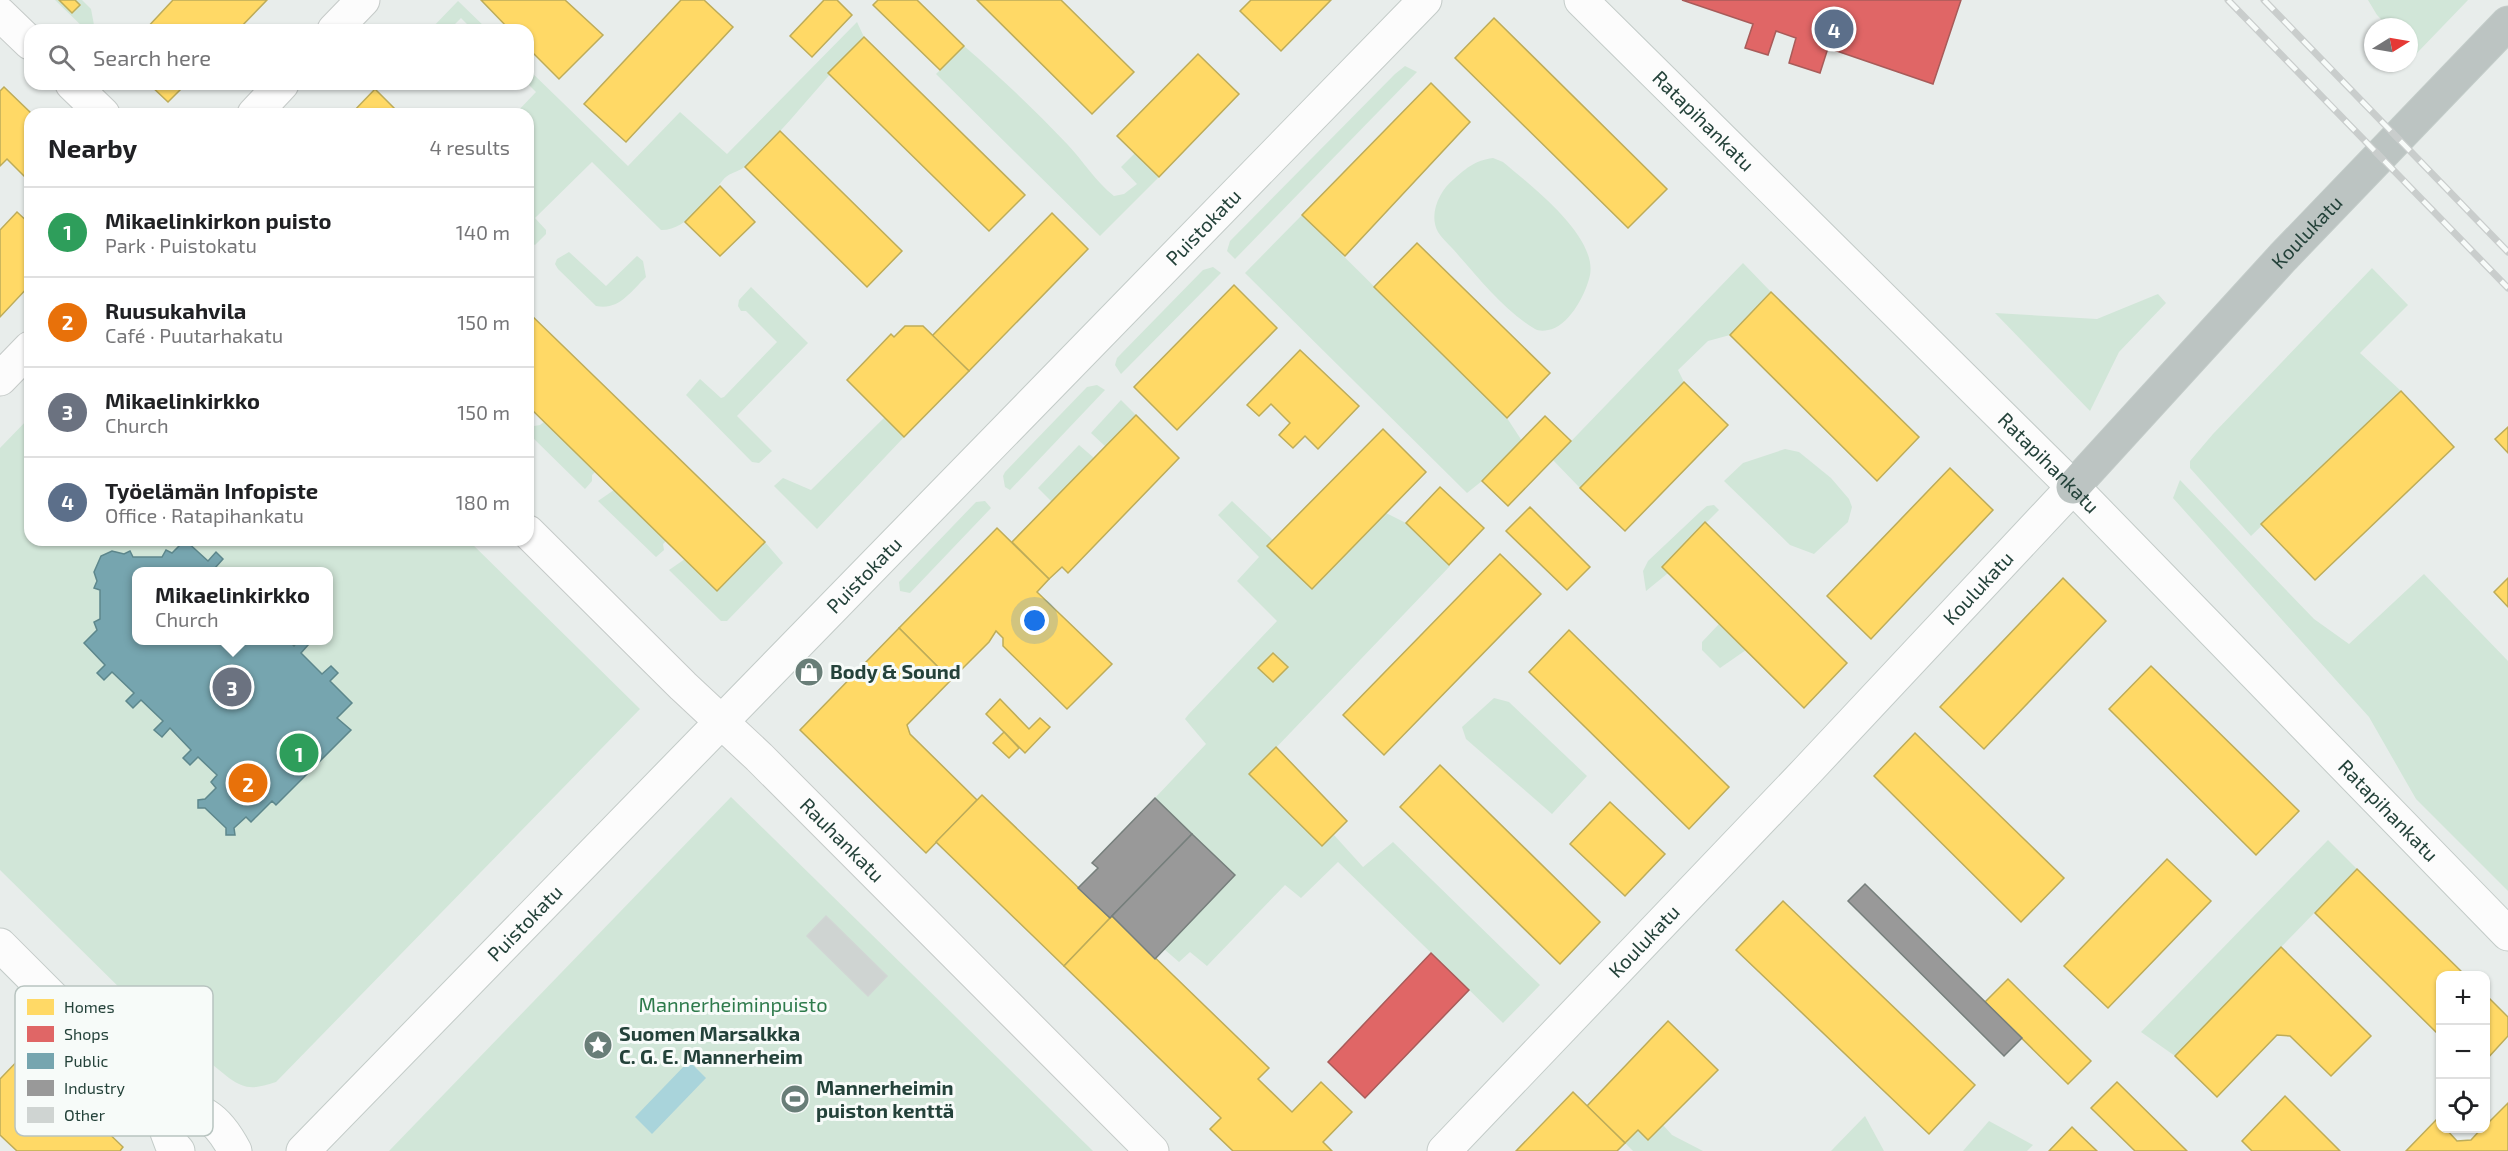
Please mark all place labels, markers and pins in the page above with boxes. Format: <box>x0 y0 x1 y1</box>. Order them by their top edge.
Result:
pin: 4 <box>1814 6 1854 51</box>
shop icon: Body & Sound <box>793 656 825 688</box>
place label: Body & Sound <box>830 659 961 684</box>
pin: 3 <box>212 664 252 710</box>
pin: 1 <box>280 730 318 776</box>
pin: 2 <box>228 760 268 806</box>
place label: Suomen Marsalkka C. G. E. Mannerheim <box>619 1021 803 1068</box>
place icon: Suomen Marsalkka C. G. E. Mannerheim <box>582 1029 614 1061</box>
place label: Mannerheimin puiston kenttä <box>816 1075 954 1122</box>
sports icon: Mannerheimin puiston kenttä <box>779 1083 811 1115</box>

